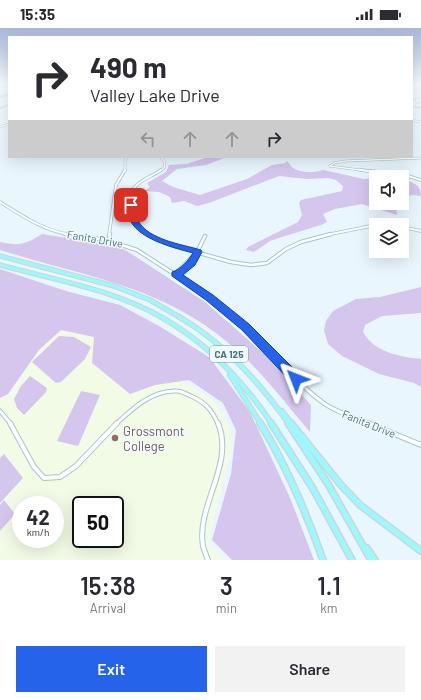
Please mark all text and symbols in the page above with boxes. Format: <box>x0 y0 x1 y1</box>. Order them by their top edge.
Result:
text: 15:35 <box>20 5 55 23</box>
text: 490 m <box>90 50 167 84</box>
icon: right <box>24 52 76 104</box>
text: Valley Lake Drive <box>90 84 220 106</box>
icon: left <box>137 128 159 150</box>
icon: ahead <box>179 128 201 150</box>
icon: ahead <box>221 128 243 150</box>
icon: right <box>263 128 285 150</box>
map controls <box>369 170 409 258</box>
button: sound <box>369 170 409 210</box>
pin <box>114 188 148 222</box>
icon: arrive <box>120 194 142 216</box>
button: layers <box>369 218 409 258</box>
street label: Fanita Drive <box>66 227 124 250</box>
road number: CA 125 <box>210 346 248 362</box>
position arrow <box>275 358 317 400</box>
street label: Fanita Drive <box>341 407 398 440</box>
place label: Grossmont College <box>123 423 185 454</box>
marker: Grossmont College <box>110 433 120 443</box>
speed limit sign: 50 <box>72 496 124 548</box>
text: 42 <box>26 505 50 529</box>
text: km/h <box>27 526 49 538</box>
text: 15:38 <box>80 571 136 600</box>
text: 3 <box>220 571 233 600</box>
text: 1.1 <box>317 571 341 600</box>
text: Arrival <box>90 600 126 616</box>
text: min <box>216 600 237 616</box>
text: km <box>320 600 338 616</box>
button: Exit <box>16 646 207 692</box>
button: Share <box>215 646 405 692</box>

